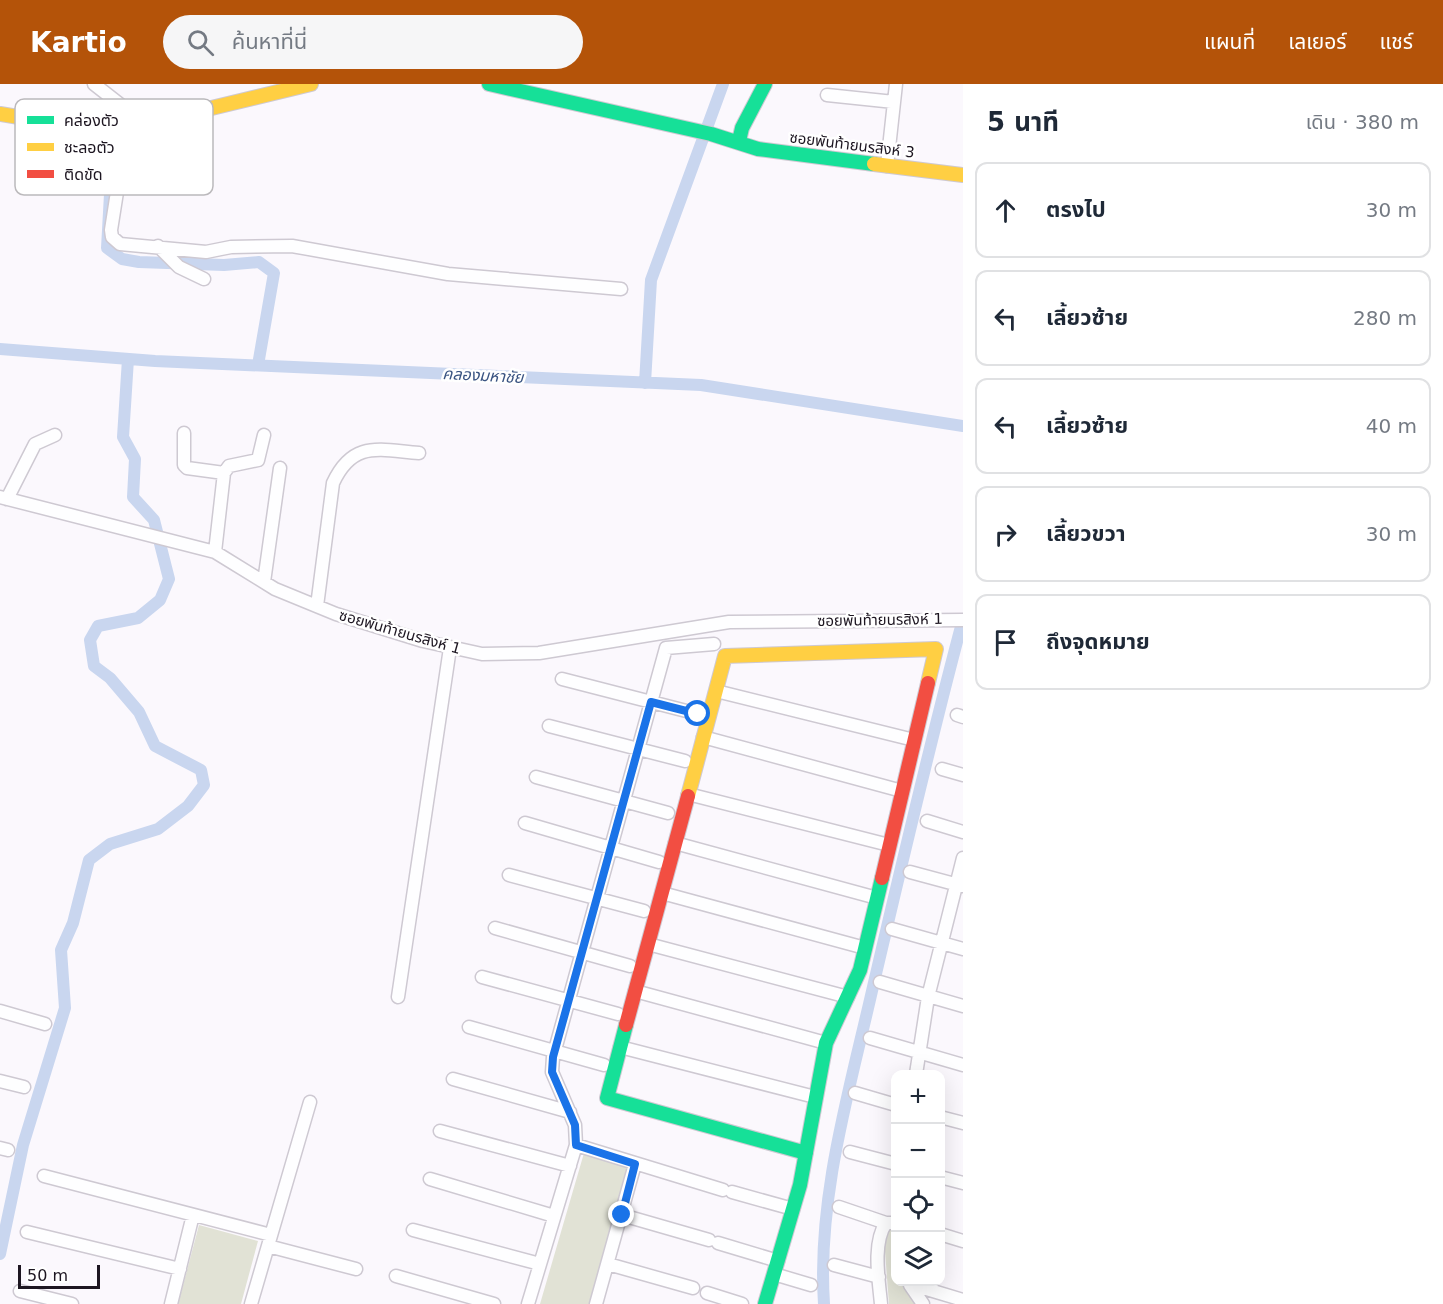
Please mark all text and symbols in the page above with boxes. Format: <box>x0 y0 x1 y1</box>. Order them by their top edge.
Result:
search box <box>163 15 583 69</box>
text: Kartio <box>30 26 127 59</box>
icon: search <box>184 26 217 59</box>
text: ค้นหาที่นี่ <box>232 29 307 54</box>
text: แผนที่ <box>1204 30 1255 54</box>
text: เลเยอร์ <box>1288 30 1347 54</box>
text: แชร์ <box>1380 30 1413 54</box>
legend <box>15 99 213 195</box>
text: 5 นาที <box>987 107 1059 137</box>
text: เดิน · 380 m <box>1306 110 1419 134</box>
text: คล่องตัว <box>64 111 119 130</box>
street label: ซอยพันท้ายนรสิงห์ 3 <box>788 128 916 162</box>
text: ชะลอตัว <box>64 138 115 157</box>
text: ติดขัด <box>64 165 103 184</box>
icon: ahead <box>989 194 1022 227</box>
text: ตรงไป <box>1046 197 1106 222</box>
text: 30 m <box>1366 198 1417 222</box>
icon: left <box>989 302 1022 335</box>
text: เลี้ยวซ้าย <box>1046 305 1128 330</box>
text: 280 m <box>1353 306 1417 330</box>
water label: คลองมหาชัย <box>442 364 525 387</box>
icon: left <box>989 410 1022 443</box>
text: เลี้ยวซ้าย <box>1046 413 1128 438</box>
text: 40 m <box>1366 414 1417 438</box>
icon: right <box>989 518 1022 551</box>
text: เลี้ยวขวา <box>1046 521 1126 546</box>
text: 30 m <box>1366 522 1417 546</box>
street label: ซอยพันท้ายนรสิงห์ 1 <box>337 606 463 658</box>
street label: ซอยพันท้ายนรสิงห์ 1 <box>817 610 943 630</box>
icon: arrive <box>989 626 1022 659</box>
text: ถึงจุดหมาย <box>1046 629 1150 654</box>
route start <box>684 700 710 726</box>
map controls <box>891 1070 945 1286</box>
button: + <box>891 1070 945 1124</box>
button: − <box>891 1124 945 1178</box>
button: locate <box>891 1178 945 1232</box>
route end <box>608 1201 634 1227</box>
button: layers <box>891 1232 945 1286</box>
scale bar <box>18 1262 100 1290</box>
text: 50 m <box>27 1266 68 1285</box>

